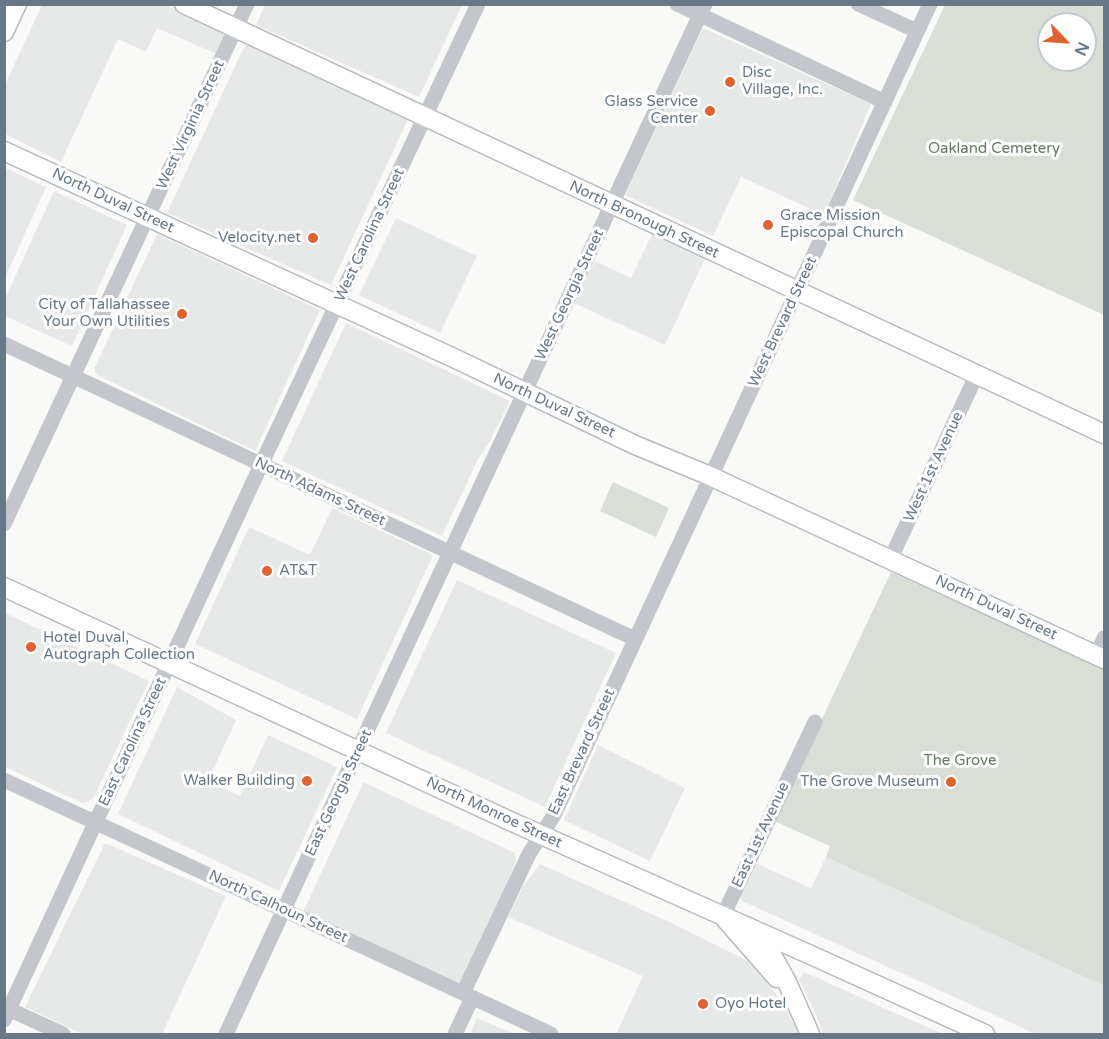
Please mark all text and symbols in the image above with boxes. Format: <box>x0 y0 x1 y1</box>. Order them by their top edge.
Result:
north arrow <box>1037 12 1097 72</box>
text: N <box>1070 39 1093 59</box>
street label: West Virginia Street <box>153 58 229 192</box>
place label: Disc Village, Inc. <box>742 64 823 99</box>
marker: Disc Village, Inc. <box>723 75 737 89</box>
place label: Glass Service Center <box>605 93 698 128</box>
marker: Glass Service Center <box>703 104 717 118</box>
park label: Oakland Cemetery <box>928 140 1060 158</box>
street label: North Duval Street <box>49 165 177 237</box>
street label: West Carolina Street <box>331 165 409 305</box>
street label: North Bronough Street <box>566 177 722 263</box>
place label: Grace Mission Episcopal Church <box>780 207 904 242</box>
marker: Grace Mission Episcopal Church <box>761 218 775 232</box>
street label: West Georgia Street <box>532 227 608 363</box>
place label: Velocity.net <box>218 229 301 247</box>
marker: Velocity.net <box>306 231 320 245</box>
street label: West Brevard Street <box>745 254 821 390</box>
place label: City of Tallahassee Your Own Utilities <box>38 296 170 331</box>
marker: City of Tallahassee Your Own Utilities <box>175 307 189 321</box>
street label: North Duval Street <box>490 370 618 442</box>
street label: West 1st Avenue <box>901 409 967 525</box>
street label: North Adams Street <box>252 454 388 530</box>
place label: AT&T <box>279 562 317 580</box>
marker: AT&T <box>260 564 274 578</box>
street label: North Duval Street <box>932 572 1060 644</box>
place label: Hotel Duval, Autograph Collection <box>43 629 195 664</box>
marker: Hotel Duval, Autograph Collection <box>24 640 38 654</box>
street label: East Carolina Street <box>95 675 171 809</box>
street label: East Brevard Street <box>545 686 619 818</box>
street label: East Georgia Street <box>302 727 376 859</box>
park label: The Grove <box>924 752 996 770</box>
place label: Walker Building <box>183 772 295 790</box>
place label: The Grove Museum <box>800 773 939 791</box>
marker: Walker Building <box>300 774 314 788</box>
street label: North Monroe Street <box>423 774 565 852</box>
marker: The Grove Museum <box>944 775 958 789</box>
street label: East 1st Avenue <box>729 779 793 891</box>
street label: North Calhoun Street <box>206 867 350 947</box>
place label: Oyo Hotel <box>715 995 786 1013</box>
marker: Oyo Hotel <box>696 997 710 1011</box>

